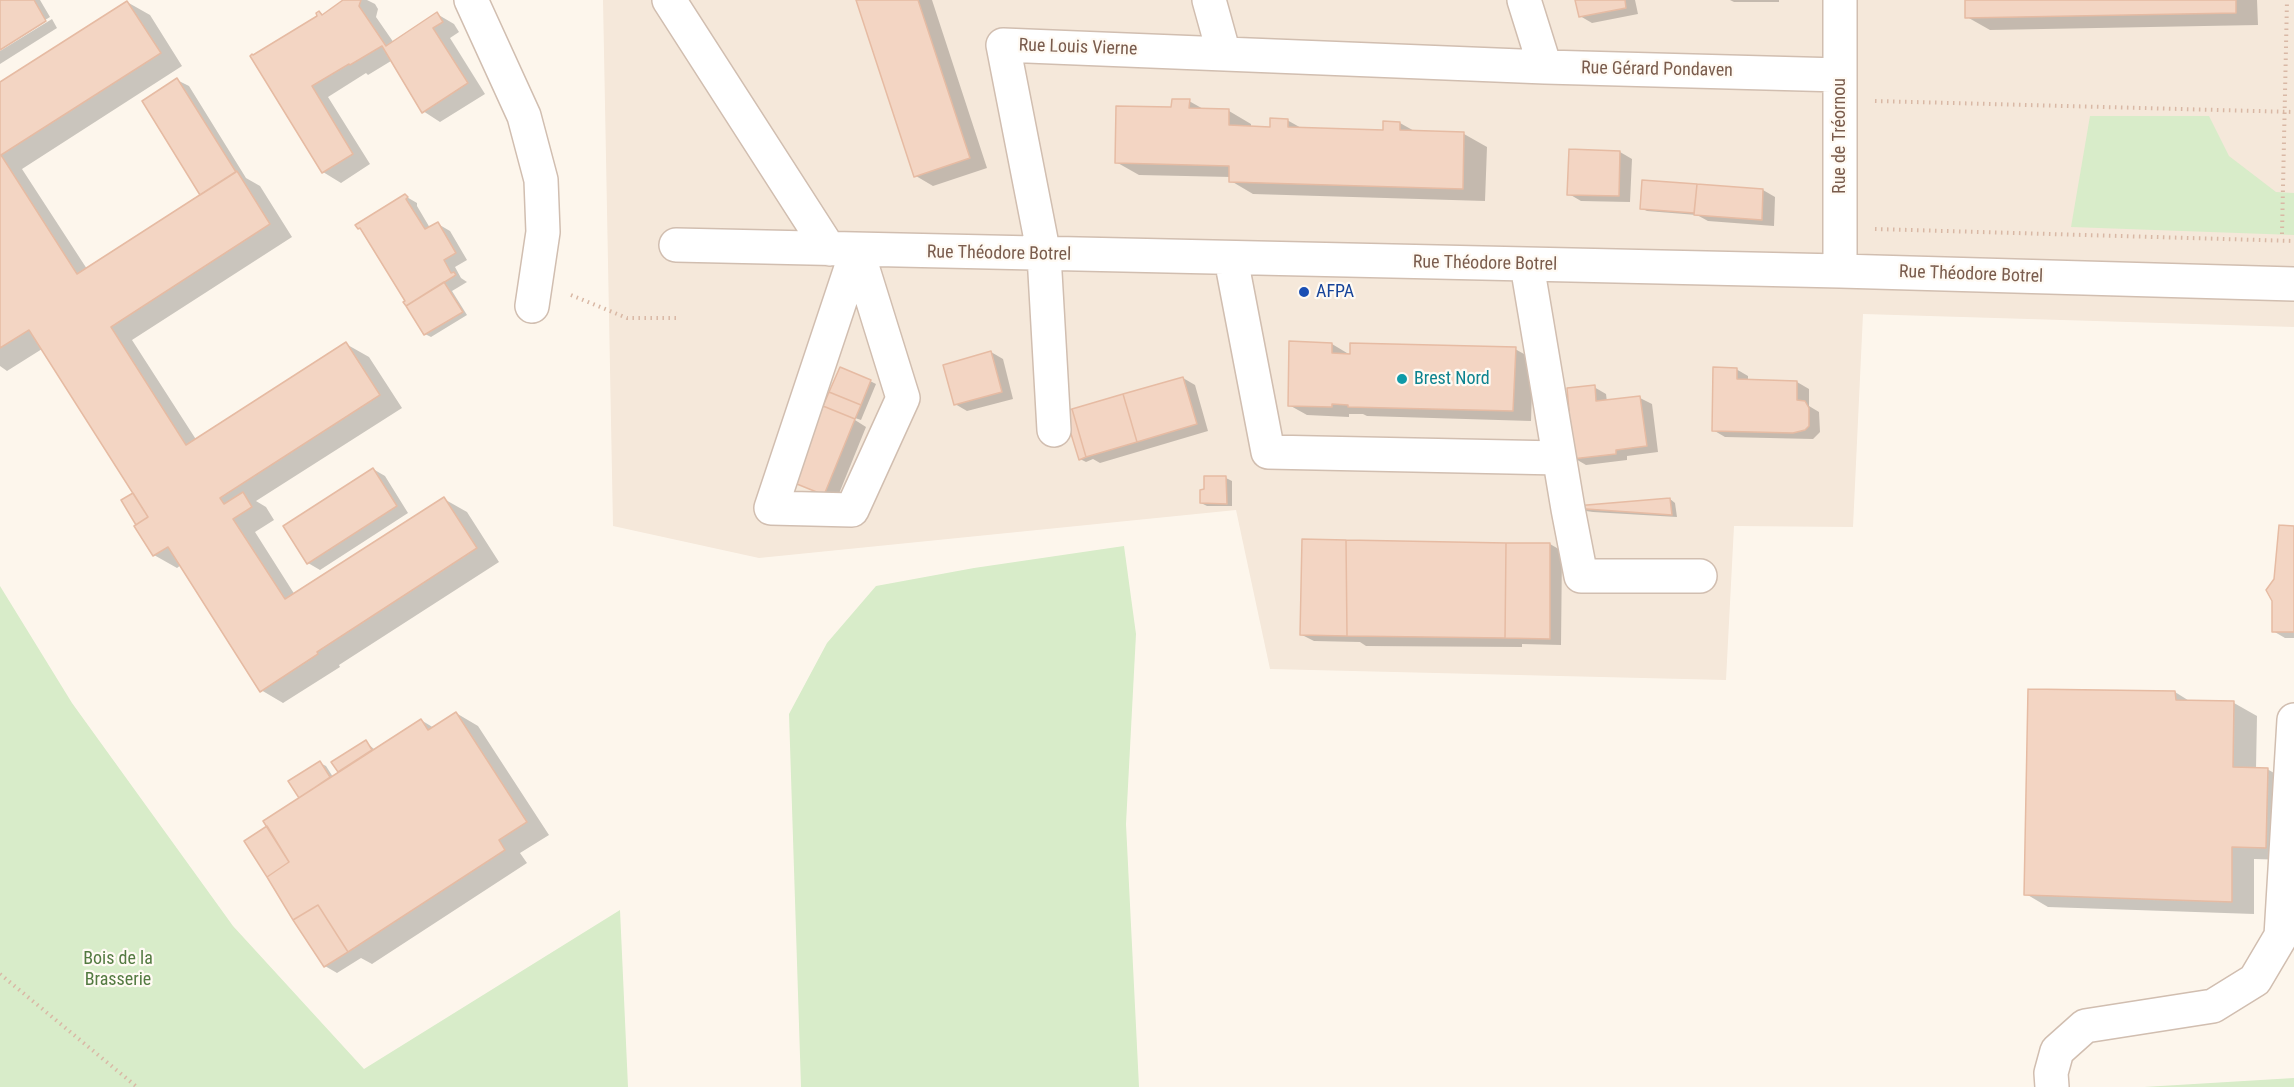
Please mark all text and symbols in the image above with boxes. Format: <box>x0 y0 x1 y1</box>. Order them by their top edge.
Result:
street label: Rue Louis Vierne <box>1018 35 1138 61</box>
street label: Rue Gérard Pondaven <box>1581 58 1733 82</box>
street label: Rue de Tréornou <box>1829 78 1851 194</box>
street label: Rue Théodore Botrel <box>927 242 1071 266</box>
street label: Rue Théodore Botrel <box>1413 252 1557 276</box>
street label: Rue Théodore Botrel <box>1899 262 2043 288</box>
place label: AFPA <box>1316 281 1354 303</box>
marker: AFPA <box>1297 285 1311 299</box>
place label: Brest Nord <box>1414 368 1490 390</box>
marker: Brest Nord <box>1395 372 1409 386</box>
park label: Bois de la Brasserie <box>83 948 153 990</box>

